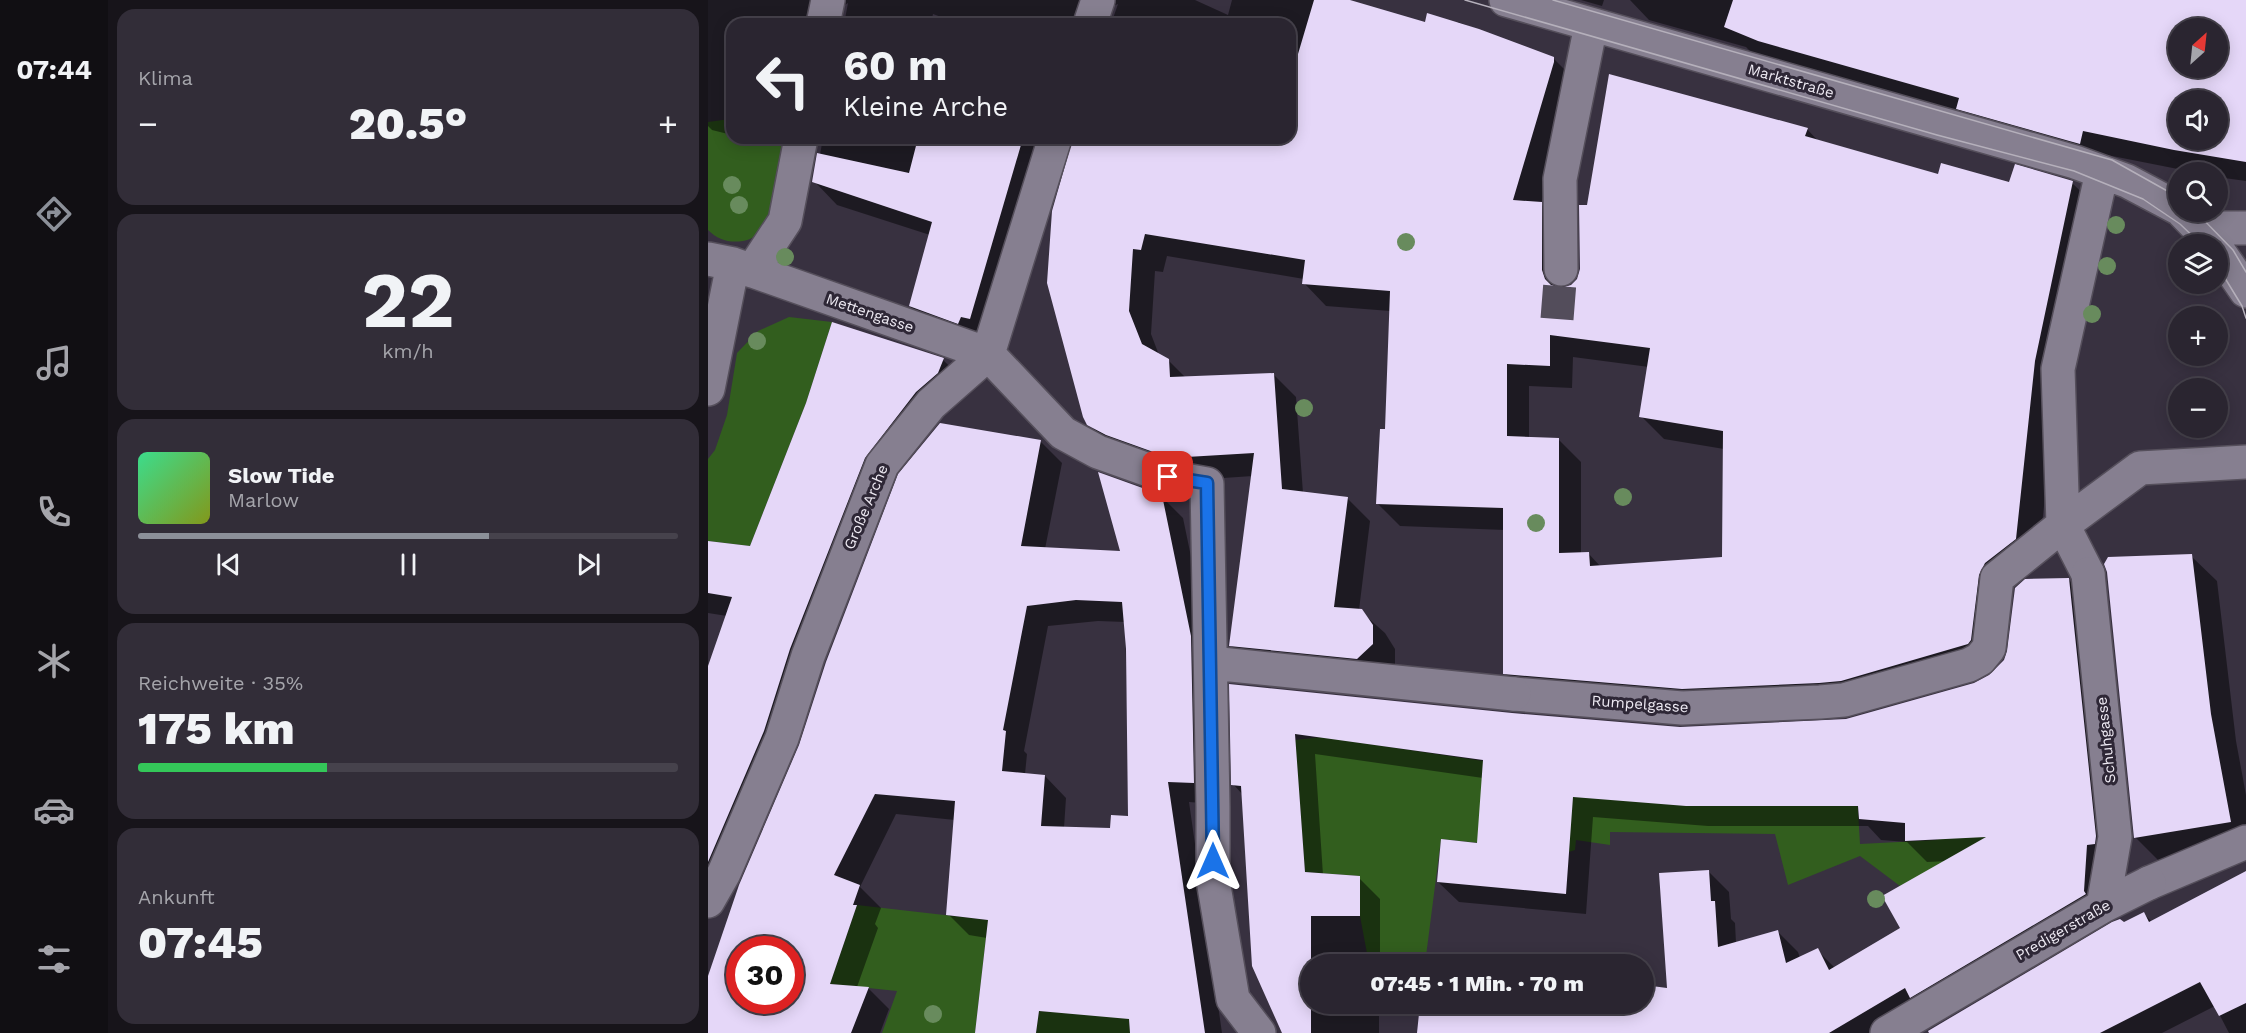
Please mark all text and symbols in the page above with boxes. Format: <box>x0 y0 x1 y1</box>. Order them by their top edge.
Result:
north arrow <box>2168 18 2228 78</box>
map controls <box>2168 18 2228 438</box>
text: 60 m <box>843 41 947 90</box>
icon: left <box>744 42 822 120</box>
text: 07:44 <box>16 54 92 86</box>
street label: Marktstraße <box>1746 60 1836 102</box>
text: Klima <box>138 66 193 90</box>
button: sound <box>2168 90 2228 150</box>
text: Kleine Arche <box>843 91 1008 123</box>
text: 20.5° <box>349 97 467 150</box>
text: − <box>138 104 158 143</box>
text: + <box>658 104 678 143</box>
button: search <box>2168 162 2228 222</box>
icon: directions <box>33 193 75 235</box>
button: layers <box>2168 234 2228 294</box>
text: 22 <box>362 254 454 346</box>
street label: Mettengasse <box>824 290 916 336</box>
button: + <box>2168 306 2228 366</box>
text: km/h <box>382 339 434 363</box>
icon: music <box>33 342 75 384</box>
button: − <box>2168 378 2228 438</box>
pin <box>1142 451 1193 502</box>
icon: arrive <box>1151 460 1184 493</box>
street label: Große Arche <box>840 462 892 552</box>
text: Slow Tide <box>228 463 335 488</box>
text: Marlow <box>228 488 299 512</box>
icon: phone <box>33 491 75 533</box>
icon: previous <box>212 548 245 581</box>
icon: pause <box>392 548 425 581</box>
icon: next <box>572 548 605 581</box>
icon: climate <box>33 640 75 682</box>
text: Reichweite · 35% <box>138 671 303 695</box>
street label: Rumpelgasse <box>1591 692 1689 716</box>
street label: Schuhgasse <box>2093 696 2119 784</box>
text: 175 km <box>138 702 295 755</box>
icon: car <box>33 789 75 831</box>
position arrow <box>1181 829 1245 893</box>
text: Ankunft <box>138 885 215 909</box>
street label: Predigerstraße <box>2013 896 2113 964</box>
text: 07:45 <box>138 916 263 969</box>
speed limit sign: 30 <box>726 936 804 1014</box>
icon: filters <box>33 938 75 980</box>
text: 07:45 · 1 Min. · 70 m <box>1370 971 1584 996</box>

